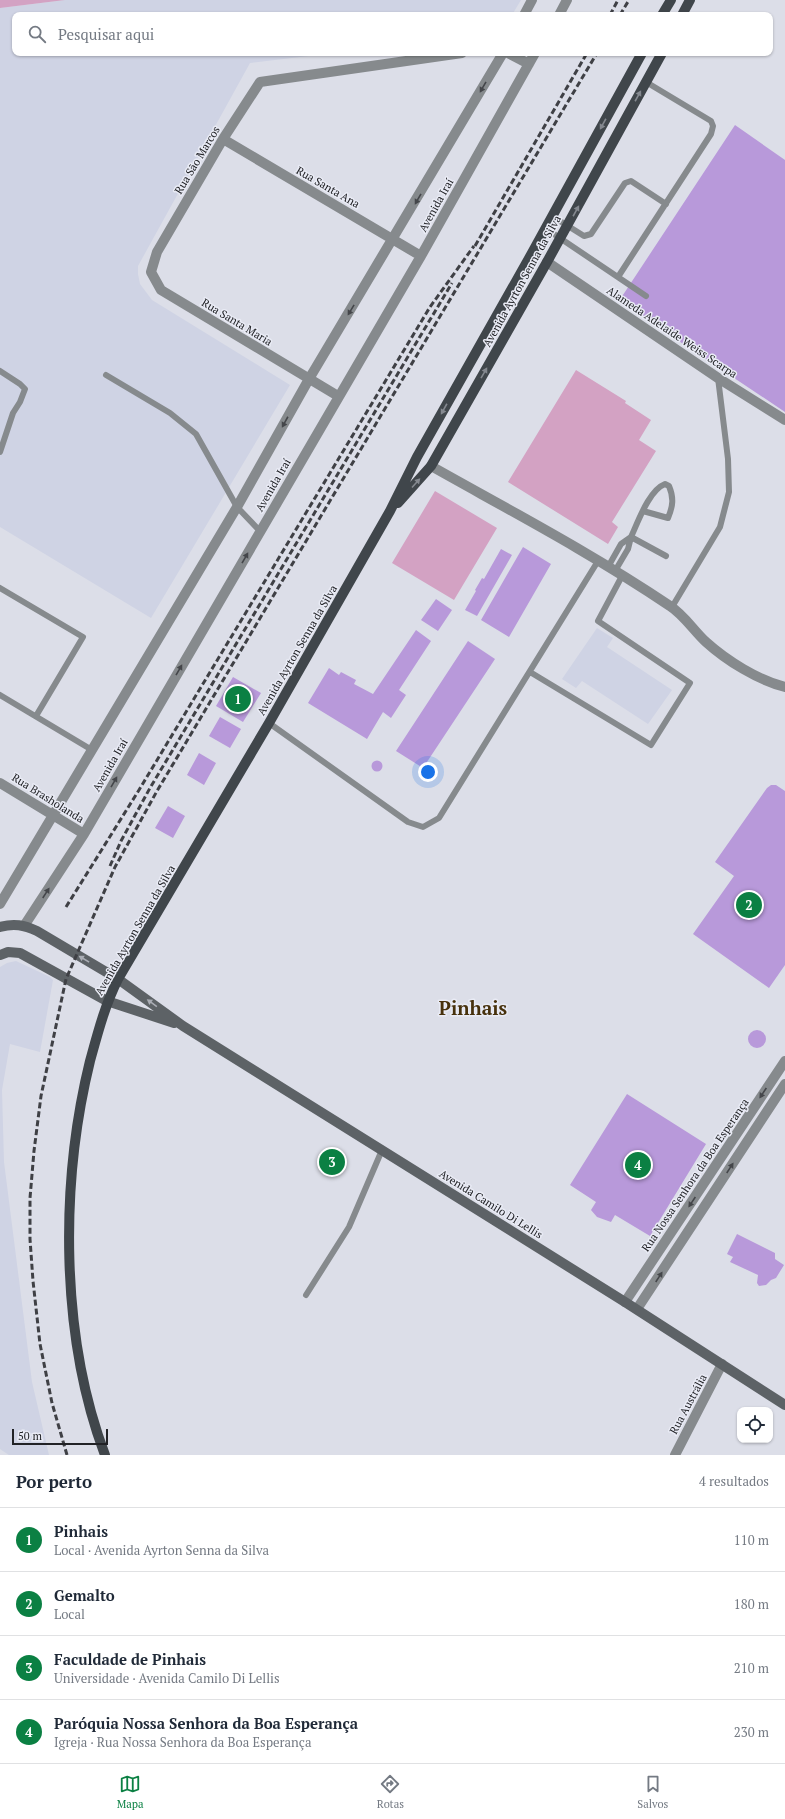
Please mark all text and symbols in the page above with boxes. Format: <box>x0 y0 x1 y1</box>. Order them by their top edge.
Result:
search box <box>12 12 773 56</box>
icon: search <box>26 23 48 45</box>
text: Pesquisar aqui <box>58 24 154 44</box>
one-way arrow <box>480 81 487 93</box>
one-way arrow <box>634 91 641 102</box>
one-way arrow <box>599 118 606 130</box>
street label: Rua São Marcos <box>171 123 223 197</box>
street label: Rua Santa Ana <box>294 163 363 211</box>
street label: Avenida Iraí <box>416 175 457 234</box>
one-way arrow <box>414 193 421 205</box>
one-way arrow <box>572 205 579 216</box>
street label: Avenida Ayrton Senna da Silva <box>480 212 564 349</box>
street label: Alameda Adelaide Weiss Scarpa <box>604 283 740 381</box>
street label: Rua Santa Maria <box>199 295 275 349</box>
one-way arrow <box>347 304 354 316</box>
one-way arrow <box>481 367 488 379</box>
one-way arrow <box>440 403 447 415</box>
one-way arrow <box>281 416 288 428</box>
street label: Avenida Iraí <box>252 455 294 514</box>
one-way arrow <box>411 478 420 487</box>
one-way arrow <box>241 552 248 564</box>
street label: Avenida Ayrton Senna da Silva <box>254 582 340 718</box>
one-way arrow <box>176 664 183 676</box>
pin: 1 <box>225 684 251 714</box>
street label: Avenida Iraí <box>89 735 131 794</box>
your location <box>418 762 438 782</box>
street label: Rua Brasholanda <box>9 770 87 826</box>
one-way arrow <box>110 776 117 788</box>
street label: Avenida Ayrton Senna da Silva <box>92 862 178 998</box>
one-way arrow <box>42 887 49 899</box>
pin: 2 <box>736 890 762 920</box>
one-way arrow <box>78 956 90 963</box>
district label: Pinhais <box>439 995 508 1020</box>
one-way arrow <box>146 999 157 1007</box>
one-way arrow <box>760 1087 767 1099</box>
street label: Rua Nossa Senhora da Boa Esperança <box>638 1095 752 1254</box>
pin: 3 <box>319 1147 345 1177</box>
pin: 4 <box>625 1150 651 1180</box>
one-way arrow <box>726 1163 734 1173</box>
street label: Avenida Camilo Di Lellis <box>437 1166 546 1242</box>
one-way arrow <box>688 1196 695 1207</box>
one-way arrow <box>655 1272 663 1282</box>
street label: Rua Austrália <box>666 1371 710 1436</box>
map controls <box>737 1407 773 1443</box>
button: locate <box>737 1407 773 1443</box>
scale bar <box>12 1427 108 1446</box>
text: 50 m <box>18 1429 42 1443</box>
text: Por perto <box>16 1470 92 1493</box>
text: 4 resultados <box>699 1472 769 1490</box>
text: Pinhais <box>54 1521 108 1541</box>
text: 1 <box>25 1531 33 1549</box>
text: 110 m <box>734 1531 769 1549</box>
text: Local · Avenida Ayrton Senna da Silva <box>54 1541 269 1559</box>
text: Gemalto <box>54 1585 115 1605</box>
text: 2 <box>25 1595 33 1613</box>
text: 180 m <box>734 1595 769 1613</box>
text: Local <box>54 1605 85 1623</box>
text: Faculdade de Pinhais <box>54 1649 206 1669</box>
text: 3 <box>25 1659 33 1677</box>
text: 210 m <box>734 1659 769 1677</box>
text: Universidade · Avenida Camilo Di Lellis <box>54 1669 280 1687</box>
text: Paróquia Nossa Senhora da Boa Esperança <box>54 1713 358 1733</box>
text: 4 <box>25 1723 33 1741</box>
text: 230 m <box>734 1723 769 1741</box>
text: Igreja · Rua Nossa Senhora da Boa Esperança <box>54 1733 311 1751</box>
tab: Mapa <box>117 1773 144 1811</box>
tab: Rotas <box>377 1773 404 1811</box>
tab: Salvos <box>637 1773 668 1811</box>

